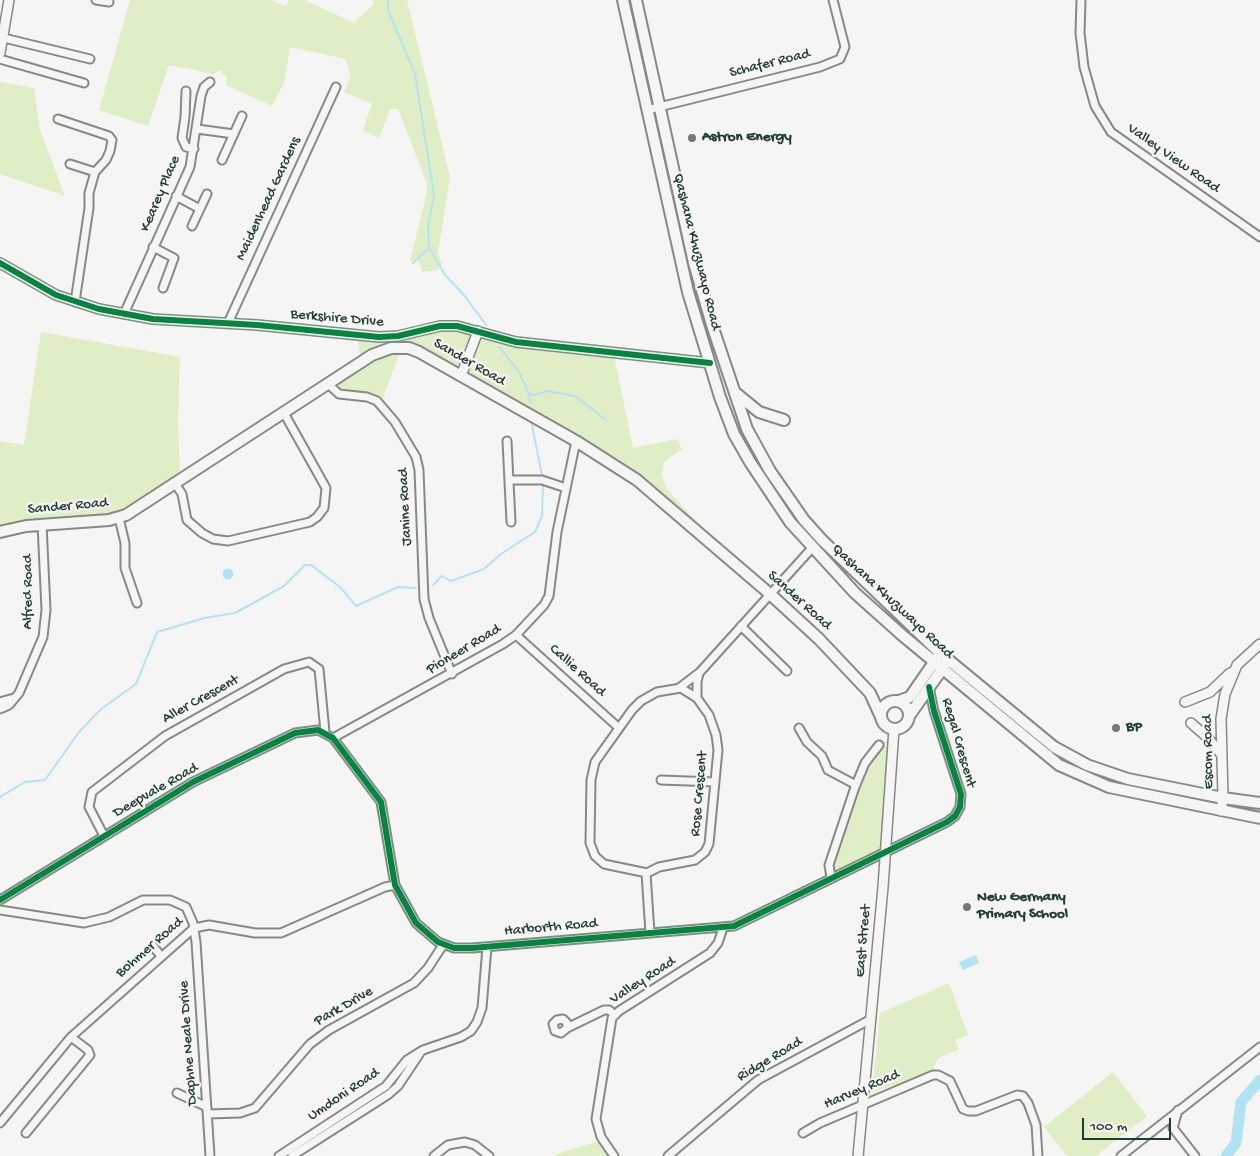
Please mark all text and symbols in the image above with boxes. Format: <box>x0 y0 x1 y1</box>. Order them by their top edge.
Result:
street label: Schafer Road <box>728 45 812 83</box>
street label: Valley View Road <box>1123 120 1223 198</box>
place label: Astron Energy <box>702 129 792 147</box>
marker: Astron Energy <box>686 132 698 144</box>
street label: Maidenhead Gardens <box>232 134 306 264</box>
street label: Kearey Place <box>137 153 185 235</box>
street label: Qashana Khuzwayo Road <box>668 172 724 332</box>
street label: Berkshire Drive <box>290 306 384 332</box>
street label: Sander Road <box>430 335 508 391</box>
street label: Janine Road <box>395 468 417 546</box>
street label: Sander Road <box>27 495 109 519</box>
street label: Qashana Khuzwayo Road <box>827 541 957 663</box>
street label: Alfred Road <box>20 555 38 629</box>
street label: Sander Road <box>763 567 835 635</box>
street label: Pioneer Road <box>424 621 504 679</box>
street label: Callie Road <box>545 641 609 701</box>
street label: Aller Crescent <box>160 672 242 728</box>
street label: Regal Crescent <box>937 696 979 790</box>
street label: Escom Road <box>1199 714 1219 790</box>
place label: BP <box>1126 719 1142 737</box>
marker: BP <box>1110 722 1122 734</box>
street label: Rose Crescent <box>687 751 713 837</box>
street label: Deepvale Road <box>110 759 202 823</box>
place label: New Germany Primary School <box>977 889 1068 924</box>
marker: New Germany Primary School <box>961 901 973 913</box>
street label: East Street <box>852 904 876 978</box>
street label: Bohmer Road <box>113 914 187 982</box>
street label: Harborth Road <box>504 915 598 941</box>
street label: Valley Road <box>607 953 679 1009</box>
street label: Daphne Neale Drive <box>176 980 202 1106</box>
street label: Park Drive <box>311 983 377 1031</box>
street label: Ridge Road <box>734 1034 806 1086</box>
street label: Umdoni Road <box>305 1064 383 1126</box>
street label: Harvey Road <box>822 1066 902 1114</box>
scale bar <box>1085 1108 1174 1140</box>
text: 100 m <box>1090 1118 1127 1136</box>

